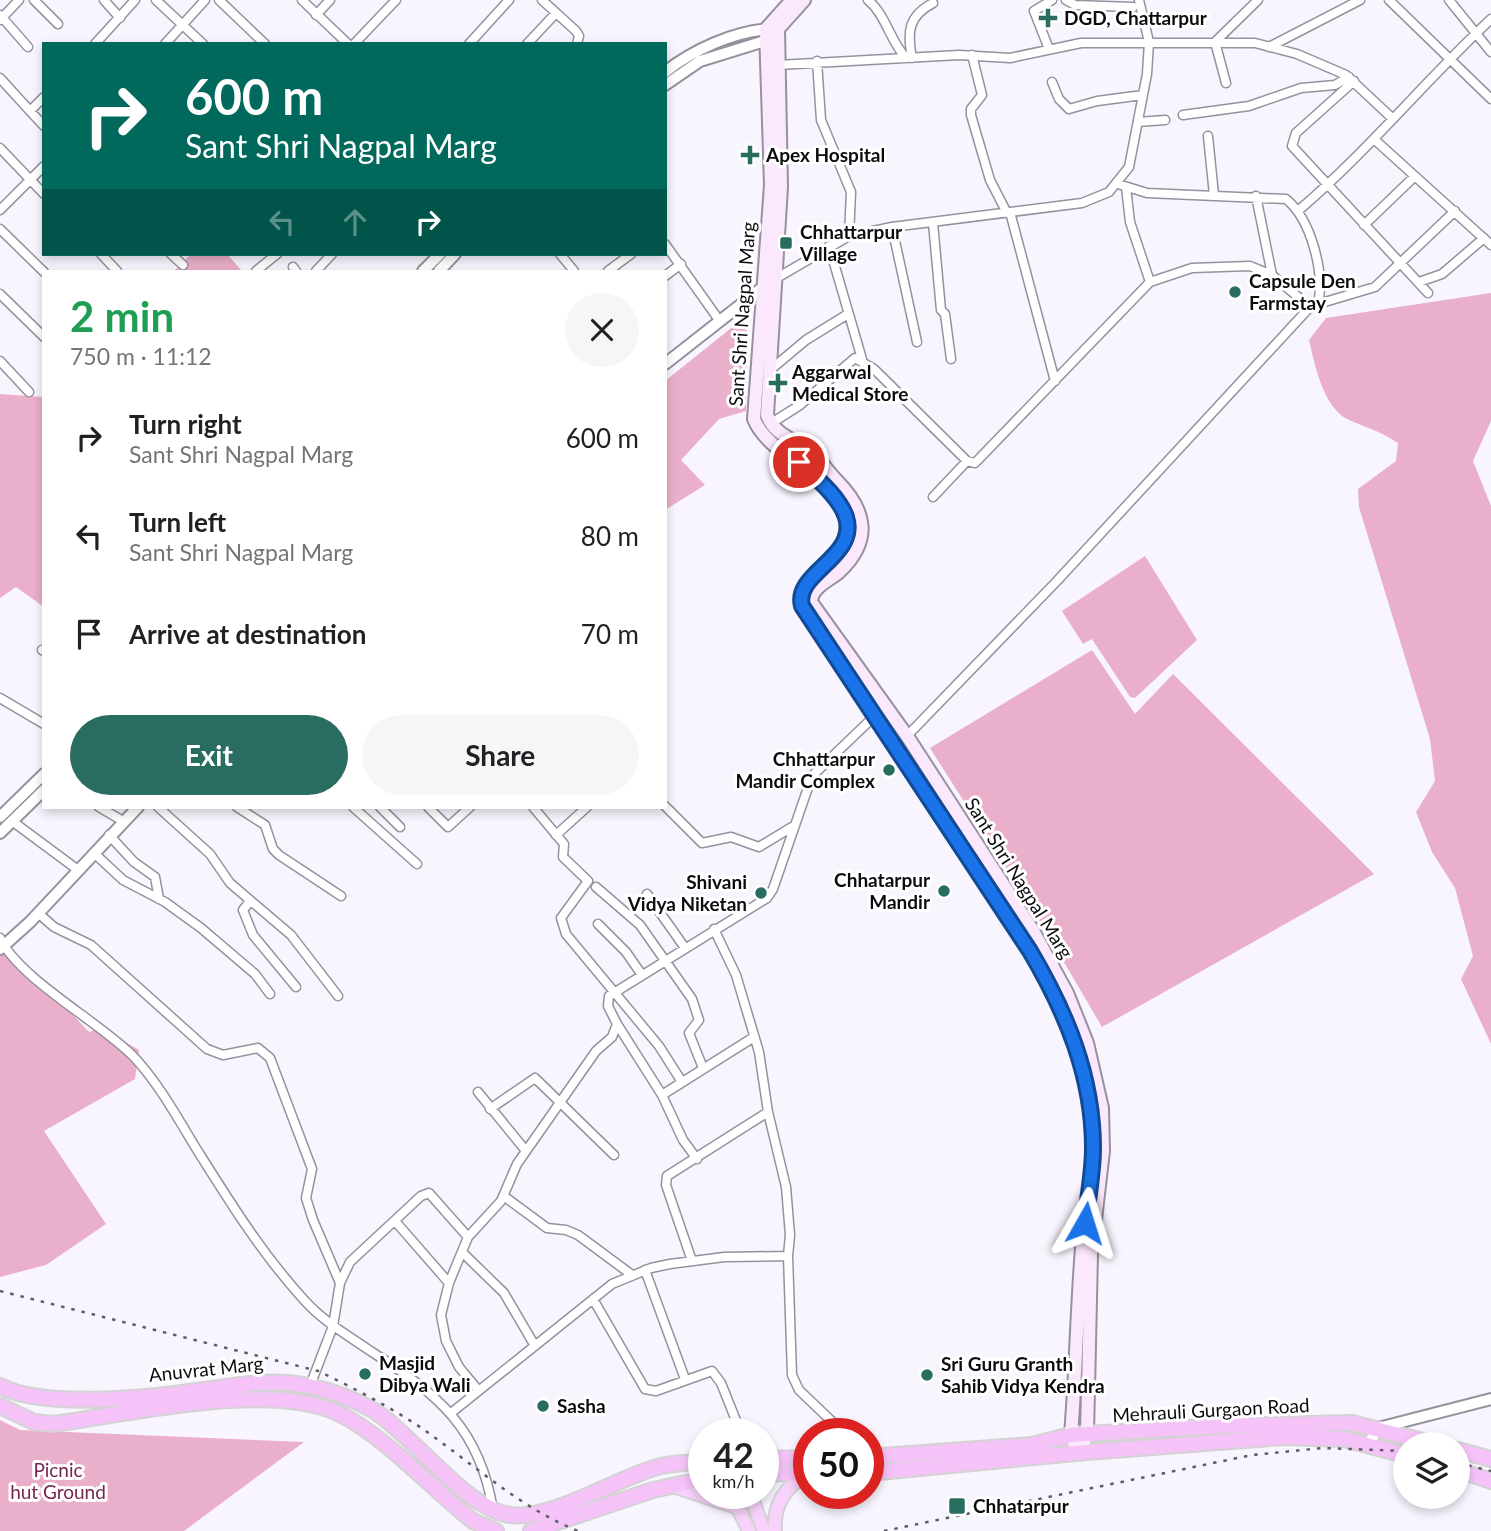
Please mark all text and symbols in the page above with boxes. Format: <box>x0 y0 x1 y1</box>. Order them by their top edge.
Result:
place label: DGD, Chattarpur <box>1064 6 1208 29</box>
marker: DGD, Chattarpur <box>1038 8 1058 28</box>
text: 600 m <box>185 67 323 125</box>
icon: right <box>70 70 161 161</box>
text: Sant Shri Nagpal Marg <box>185 126 497 165</box>
place label: Apex Hospital <box>765 143 885 166</box>
marker: Apex Hospital <box>740 145 760 165</box>
icon: left <box>263 203 301 241</box>
icon: ahead <box>336 203 374 241</box>
icon: right <box>409 203 447 241</box>
place label: Chhattarpur Village <box>799 220 903 265</box>
street label: Sant Shri Nagpal Marg <box>724 221 759 407</box>
marker: Chhattarpur Village <box>778 235 794 251</box>
place label: Capsule Den Farmstay <box>1249 269 1356 314</box>
marker: Capsule Den Farmstay <box>1227 284 1243 300</box>
text: 2 min <box>70 291 174 341</box>
button: close <box>565 293 639 367</box>
text: 750 m · 11:12 <box>70 342 212 370</box>
place label: Aggarwal Medical Store <box>791 360 908 405</box>
marker: Aggarwal Medical Store <box>770 375 786 391</box>
text: Turn right <box>129 408 242 440</box>
icon: right <box>70 419 108 457</box>
text: 600 m <box>566 422 639 454</box>
pin <box>769 432 829 492</box>
text: Sant Shri Nagpal Marg <box>129 440 353 468</box>
icon: arrive <box>780 443 818 481</box>
text: Turn left <box>129 506 226 538</box>
icon: left <box>70 517 108 555</box>
text: 80 m <box>581 520 639 552</box>
text: Sant Shri Nagpal Marg <box>129 538 353 566</box>
icon: arrive <box>70 615 108 653</box>
text: Arrive at destination <box>129 618 366 650</box>
text: 70 m <box>581 618 639 650</box>
button: Exit <box>70 715 348 795</box>
button: Share <box>362 715 639 795</box>
place label: Chhattarpur Mandir Complex <box>735 747 876 792</box>
marker: Chhattarpur Mandir Complex <box>881 762 897 778</box>
street label: Sant Shri Nagpal Marg <box>961 793 1078 962</box>
place label: Chhatarpur Mandir <box>834 868 931 913</box>
place label: Shivani Vidya Niketan <box>627 870 747 915</box>
marker: Chhatarpur Mandir <box>936 883 952 899</box>
marker: Shivani Vidya Niketan <box>753 885 769 901</box>
position arrow <box>1048 1186 1122 1260</box>
street label: Anuvrat Marg <box>148 1351 264 1386</box>
place label: Masjid Dibya Wali <box>379 1351 471 1396</box>
place label: Sri Guru Granth Sahib Vidya Kendra <box>941 1352 1105 1397</box>
marker: Masjid Dibya Wali <box>357 1366 373 1382</box>
marker: Sri Guru Granth Sahib Vidya Kendra <box>919 1367 935 1383</box>
street label: Mehrauli Gurgaon Road <box>1112 1393 1310 1426</box>
place label: Sasha <box>557 1394 606 1417</box>
marker: Sasha <box>535 1398 551 1414</box>
speed limit sign: 50 <box>793 1418 884 1509</box>
map controls <box>1393 1432 1470 1509</box>
button: layers <box>1393 1432 1470 1509</box>
text: 42 <box>713 1433 754 1475</box>
park label: Picnic hut Ground <box>10 1458 106 1503</box>
text: km/h <box>712 1470 755 1492</box>
place label: Chhatarpur <box>973 1494 1070 1517</box>
marker: Chhatarpur <box>947 1496 967 1516</box>

